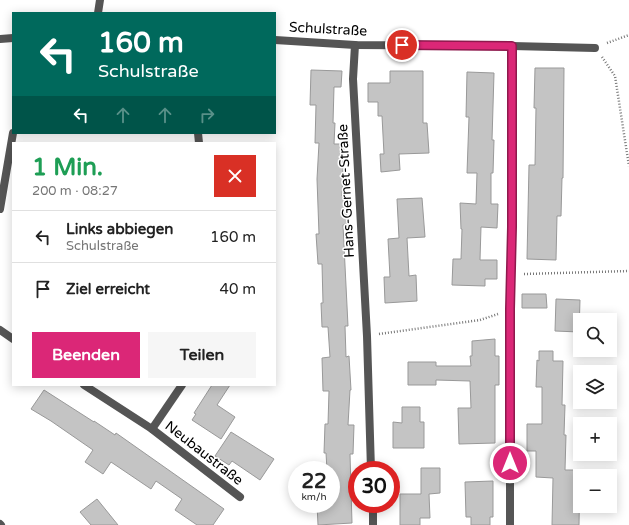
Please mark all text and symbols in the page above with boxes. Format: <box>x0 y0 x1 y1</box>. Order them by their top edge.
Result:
street label: Schulstraße <box>288 18 368 40</box>
text: 160 m <box>98 26 184 60</box>
icon: left <box>32 28 84 80</box>
pin <box>385 28 419 62</box>
icon: arrive <box>391 34 413 56</box>
text: Schulstraße <box>98 60 199 82</box>
icon: left <box>70 104 92 126</box>
icon: ahead <box>112 104 134 126</box>
icon: ahead <box>154 104 176 126</box>
icon: right <box>196 104 218 126</box>
street label: Hans-Gernet-Straße <box>334 124 358 258</box>
text: 1 Min. <box>32 153 103 182</box>
button: close <box>214 155 256 197</box>
text: 200 m · 08:27 <box>32 183 118 199</box>
text: Links abbiegen <box>66 220 173 238</box>
icon: left <box>32 226 54 248</box>
text: 160 m <box>210 228 256 246</box>
text: Schulstraße <box>66 238 139 254</box>
icon: arrive <box>32 278 54 300</box>
text: Ziel erreicht <box>66 280 150 298</box>
text: 40 m <box>219 280 256 298</box>
map controls <box>573 313 617 513</box>
button: search <box>573 313 617 357</box>
button: Beenden <box>32 332 140 378</box>
button: Teilen <box>148 332 256 378</box>
button: layers <box>573 365 617 409</box>
street label: Neubaustraße <box>162 417 246 489</box>
button: + <box>573 417 617 461</box>
position arrow <box>489 442 531 484</box>
speed limit sign: 30 <box>348 461 400 513</box>
button: − <box>573 469 617 513</box>
text: 22 <box>301 470 327 494</box>
text: km/h <box>301 491 327 503</box>

